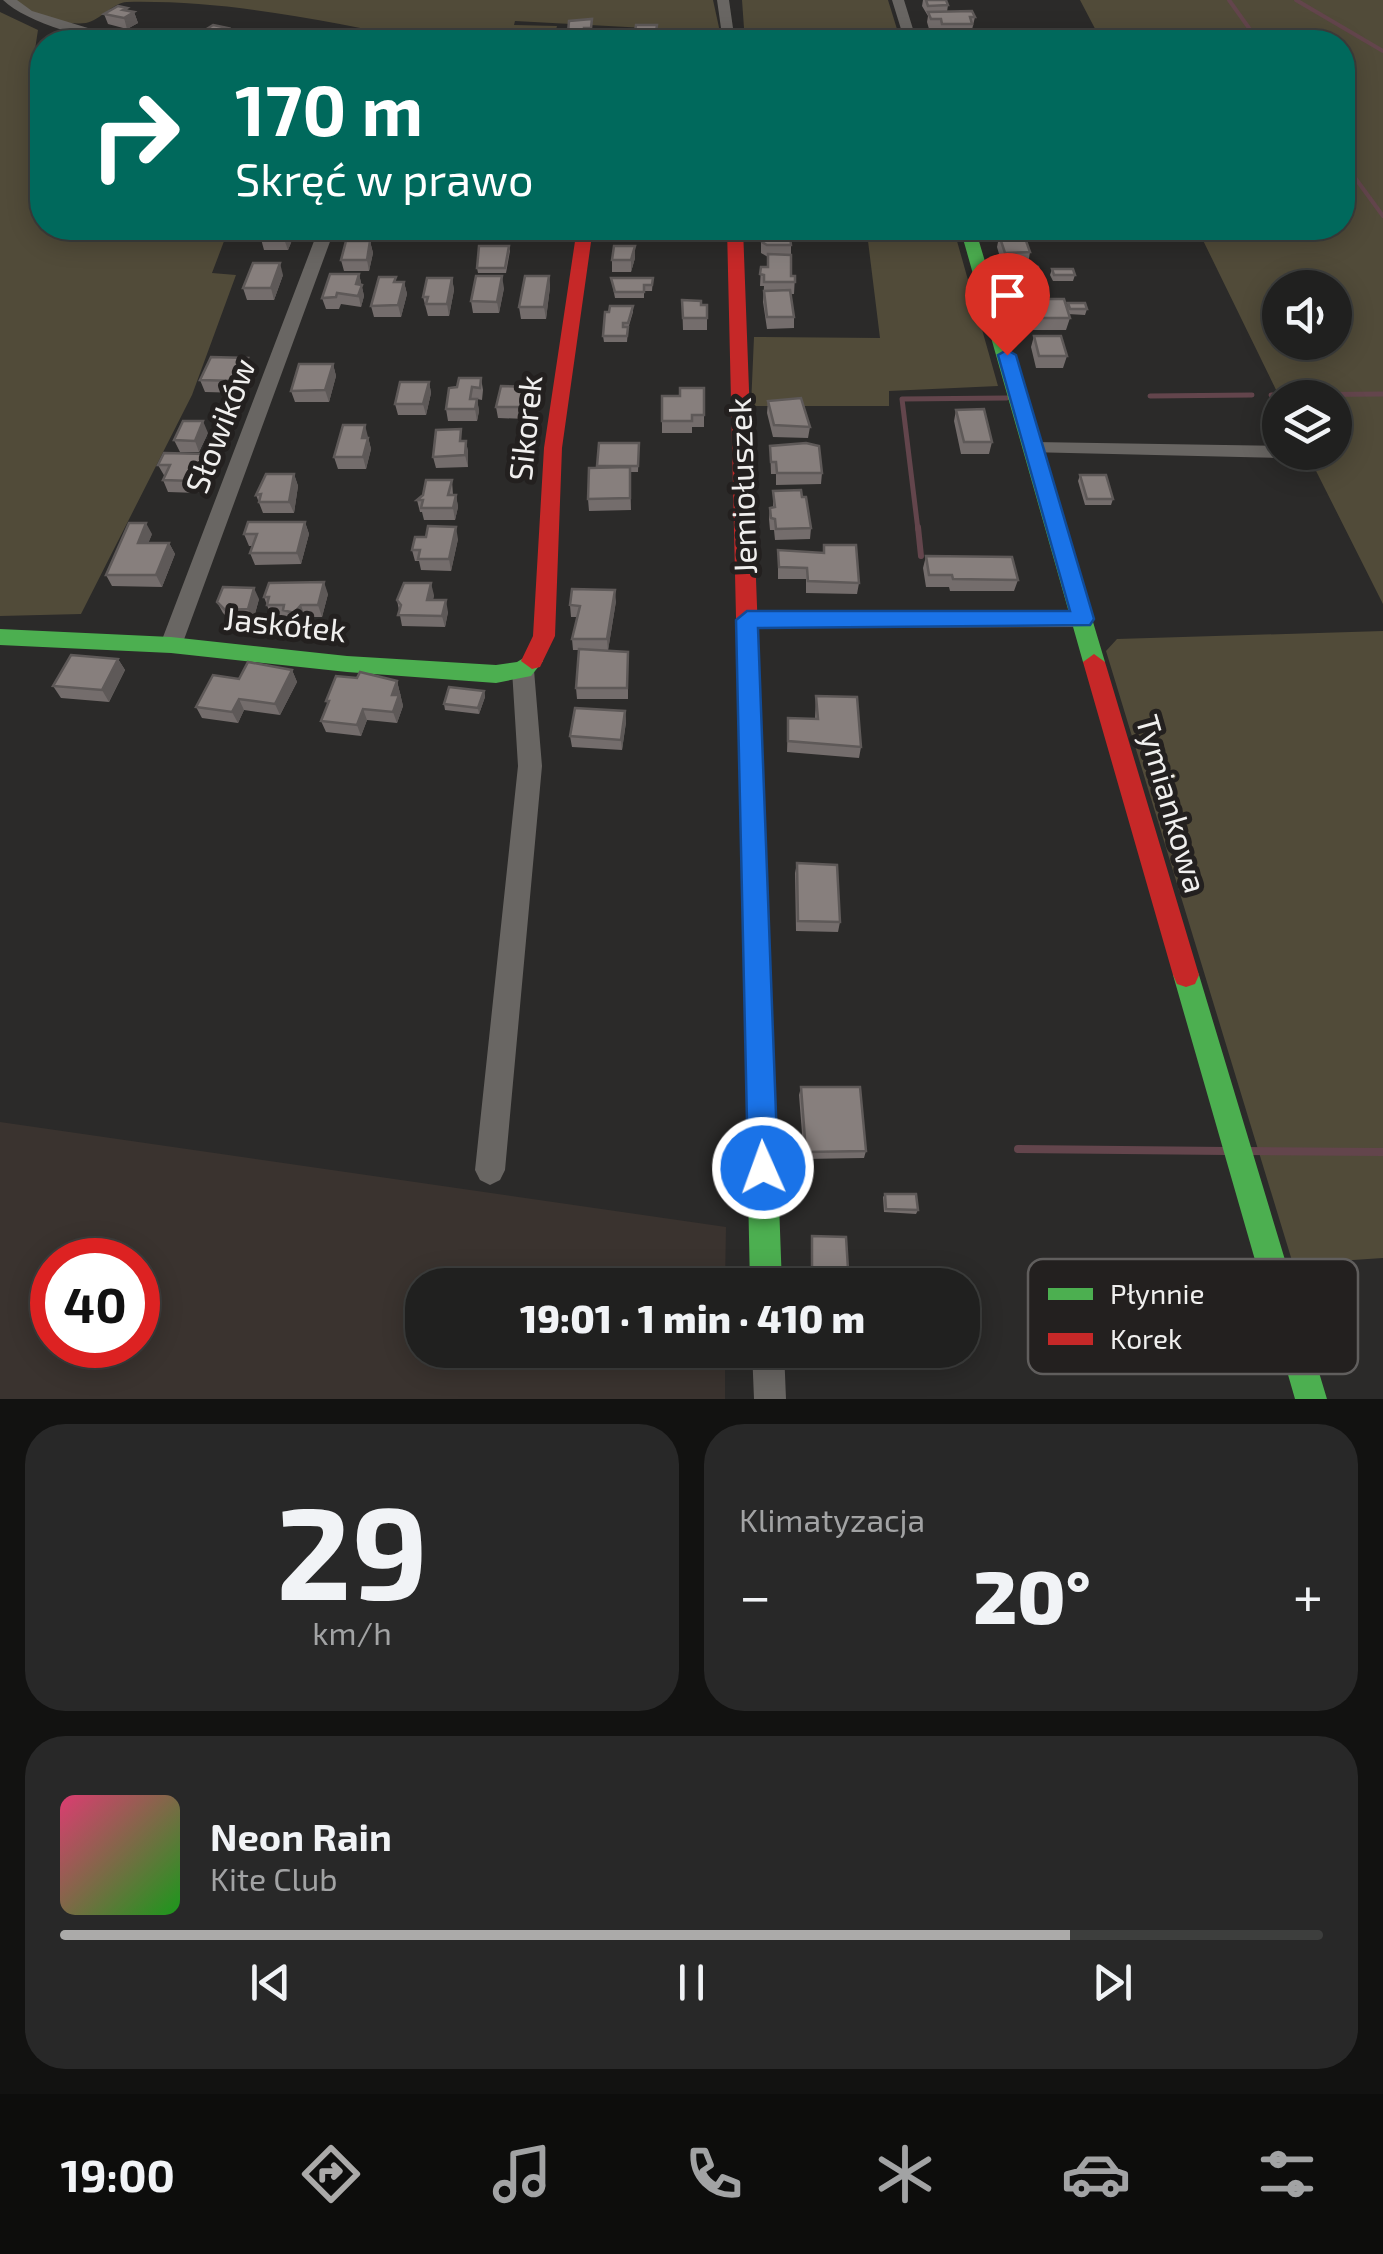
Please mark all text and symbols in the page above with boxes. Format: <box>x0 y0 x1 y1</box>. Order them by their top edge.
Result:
text: 170 m <box>235 66 423 150</box>
icon: right <box>70 70 200 200</box>
text: Skręć w prawo <box>235 151 534 205</box>
pin <box>965 253 1050 356</box>
icon: arrive <box>980 268 1035 323</box>
map controls <box>1262 270 1352 470</box>
button: sound <box>1262 270 1352 360</box>
street label: Słowików <box>176 353 262 498</box>
street label: Sikorek <box>500 373 548 482</box>
button: layers <box>1262 380 1352 470</box>
street label: Jemiołuszek <box>719 397 763 575</box>
street label: Jaskółek <box>222 598 348 648</box>
street label: Tymiankowa <box>1129 710 1216 897</box>
position arrow <box>711 1116 815 1220</box>
speed limit sign: 40 <box>30 1238 160 1368</box>
legend <box>1028 1259 1358 1374</box>
text: Płynnie <box>1110 1276 1204 1310</box>
text: 19:01 · 1 min · 410 m <box>520 1295 865 1341</box>
text: Korek <box>1110 1321 1182 1355</box>
text: 29 <box>276 1470 428 1626</box>
text: Klimatyzacja <box>739 1500 925 1538</box>
text: 20° <box>973 1549 1091 1639</box>
text: − <box>739 1561 771 1627</box>
text: + <box>1293 1561 1323 1627</box>
text: km/h <box>312 1613 392 1651</box>
text: Neon Rain <box>210 1813 392 1859</box>
text: Kite Club <box>210 1859 338 1897</box>
icon: previous <box>243 1955 298 2010</box>
icon: pause <box>664 1955 719 2010</box>
icon: next <box>1085 1955 1140 2010</box>
icon: directions <box>296 2139 366 2209</box>
icon: music <box>487 2139 557 2209</box>
icon: phone <box>679 2139 749 2209</box>
icon: climate <box>870 2139 940 2209</box>
icon: car <box>1061 2139 1131 2209</box>
icon: filters <box>1252 2139 1322 2209</box>
text: 19:00 <box>61 2147 175 2201</box>

